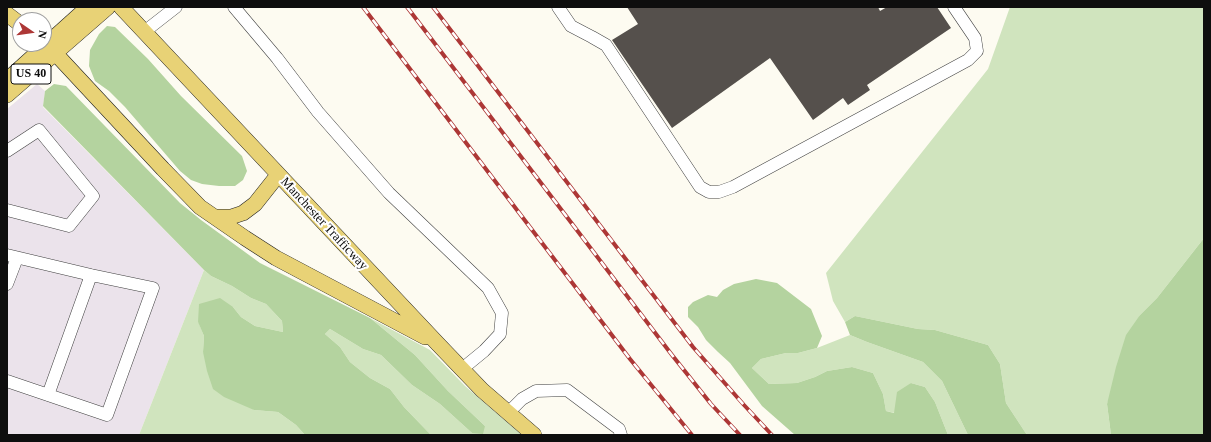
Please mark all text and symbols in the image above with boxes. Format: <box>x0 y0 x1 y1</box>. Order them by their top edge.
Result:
north arrow <box>12 12 52 52</box>
text: N <box>36 29 49 40</box>
road number: US 40 <box>11 64 51 84</box>
street label: Manchester Trafficway <box>277 174 371 274</box>

